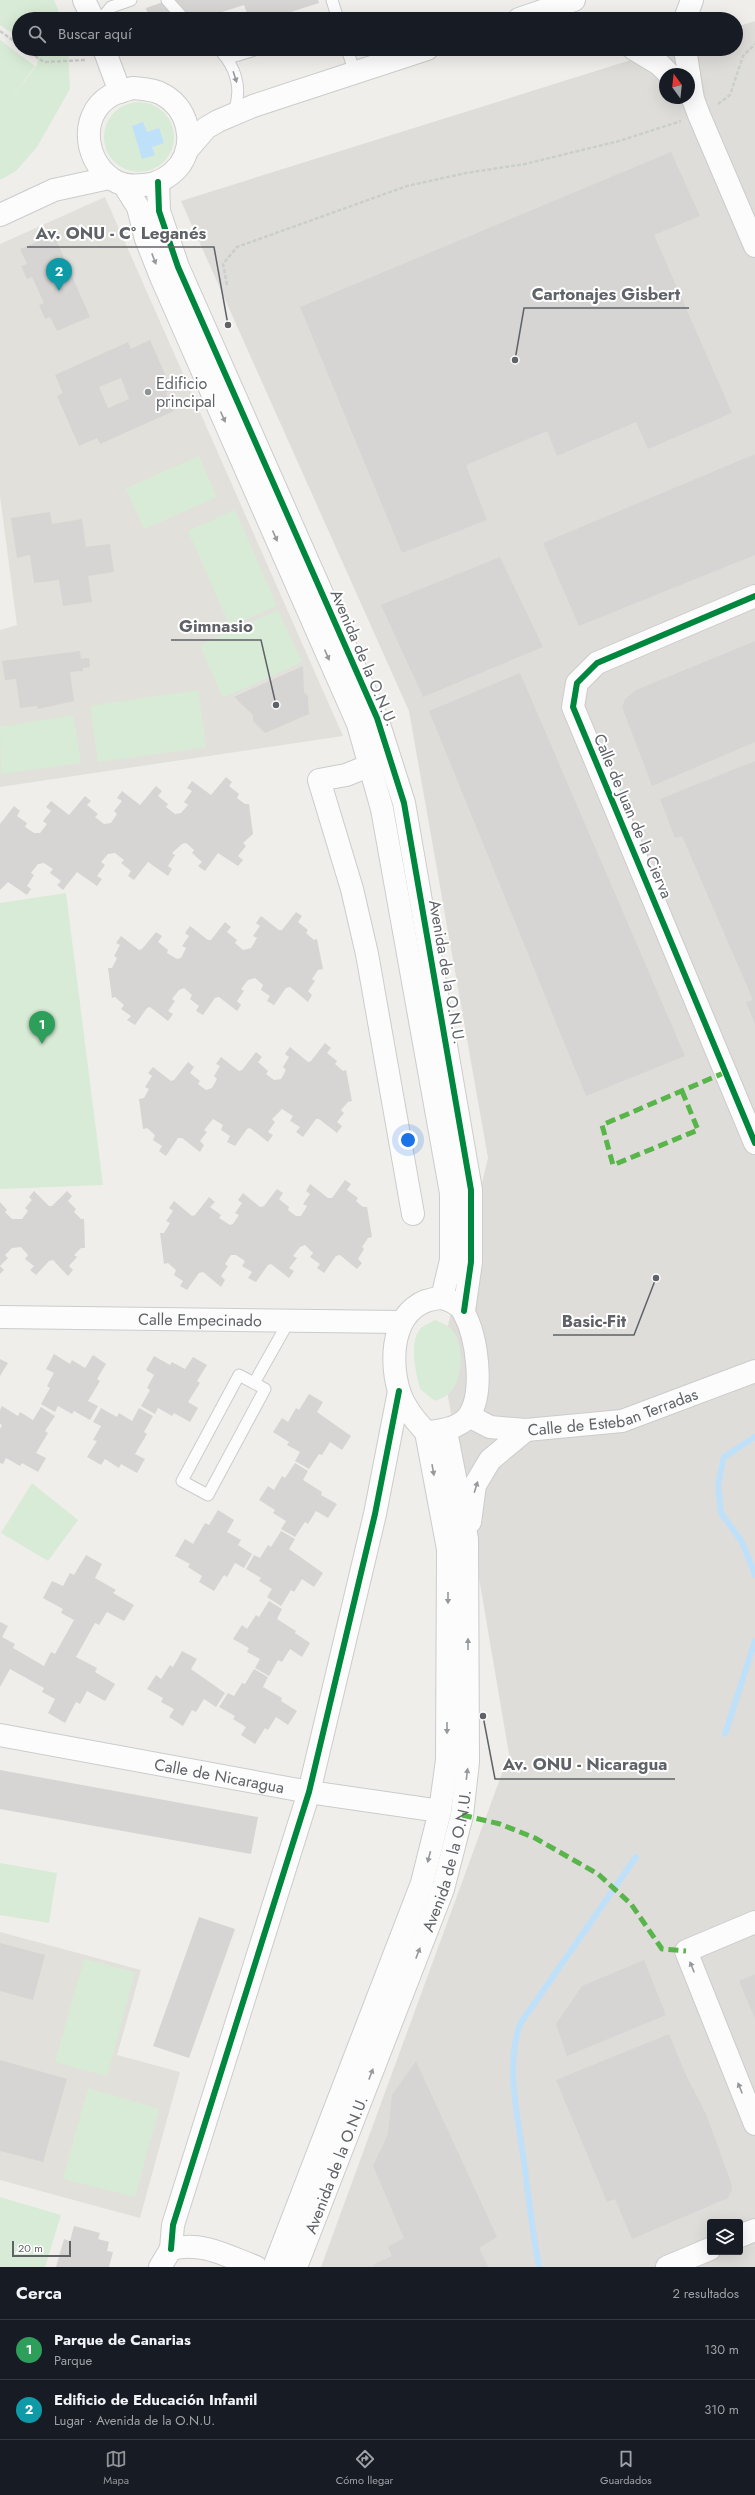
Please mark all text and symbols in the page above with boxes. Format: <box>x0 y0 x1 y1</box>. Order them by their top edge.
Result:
search box <box>12 12 743 56</box>
icon: search <box>26 23 48 45</box>
text: Buscar aquí <box>58 23 132 45</box>
north arrow <box>659 68 695 104</box>
one-way arrow <box>232 71 238 83</box>
callout: Av. ONU - Cº Leganés <box>27 218 214 247</box>
text: Av. ONU - Cº Leganés <box>35 221 207 245</box>
one-way arrow <box>151 254 157 265</box>
pin: 2 <box>46 258 72 291</box>
callout: Cartonajes Gisbert <box>524 279 689 308</box>
text: Cartonajes Gisbert <box>532 282 681 306</box>
place label: Edificio principal <box>156 372 215 413</box>
marker: Edificio principal <box>143 387 153 397</box>
one-way arrow <box>220 411 226 422</box>
one-way arrow <box>272 530 278 541</box>
street label: Avenida de la O.N.U. <box>325 586 403 730</box>
callout: Gimnasio <box>171 611 261 640</box>
text: Gimnasio <box>179 614 253 638</box>
one-way arrow <box>325 649 331 661</box>
street label: Calle de Juan de la Cierva <box>588 730 678 902</box>
street label: Avenida de la O.N.U. <box>423 898 471 1046</box>
pin: 1 <box>29 1011 55 1044</box>
your location <box>398 1130 418 1150</box>
callout: Basic-Fit <box>553 1306 634 1335</box>
street label: Calle Empecinado <box>138 1307 262 1332</box>
text: Basic-Fit <box>562 1309 627 1333</box>
street label: Calle de Esteban Terradas <box>527 1382 701 1441</box>
one-way arrow <box>431 1464 437 1476</box>
one-way arrow <box>473 1481 479 1493</box>
one-way arrow <box>445 1592 451 1605</box>
one-way arrow <box>465 1637 471 1650</box>
one-way arrow <box>444 1722 450 1735</box>
callout: Av. ONU - Nicaragua <box>495 1750 675 1779</box>
street label: Calle de Nicaragua <box>152 1752 286 1799</box>
text: Av. ONU - Nicaragua <box>502 1752 667 1776</box>
one-way arrow <box>464 1768 470 1780</box>
street label: Avenida de la O.N.U. <box>416 1789 476 1935</box>
one-way arrow <box>425 1850 431 1863</box>
one-way arrow <box>416 1947 422 1959</box>
one-way arrow <box>689 1961 695 1973</box>
one-way arrow <box>368 2069 374 2080</box>
one-way arrow <box>737 2081 743 2093</box>
street label: Avenida de la O.N.U. <box>299 2092 373 2237</box>
map controls <box>707 2219 743 2255</box>
button: layers <box>707 2219 743 2255</box>
scale bar <box>12 2239 71 2258</box>
text: 20 m <box>18 2240 43 2256</box>
text: Cerca <box>16 2281 62 2305</box>
text: 2 resultados <box>673 2284 739 2303</box>
text: Parque de Canarias <box>54 2329 191 2351</box>
text: 1 <box>26 2340 32 2359</box>
text: 130 m <box>704 2340 739 2359</box>
text: Parque <box>54 2351 92 2370</box>
text: Edificio de Educación Infantil <box>54 2389 257 2411</box>
text: 2 <box>25 2400 33 2419</box>
text: 310 m <box>704 2400 739 2419</box>
text: Lugar · Avenida de la O.N.U. <box>54 2411 215 2430</box>
tab: Mapa <box>103 2448 129 2488</box>
tab: Cómo llegar <box>336 2448 393 2488</box>
tab: Guardados <box>600 2448 652 2488</box>

